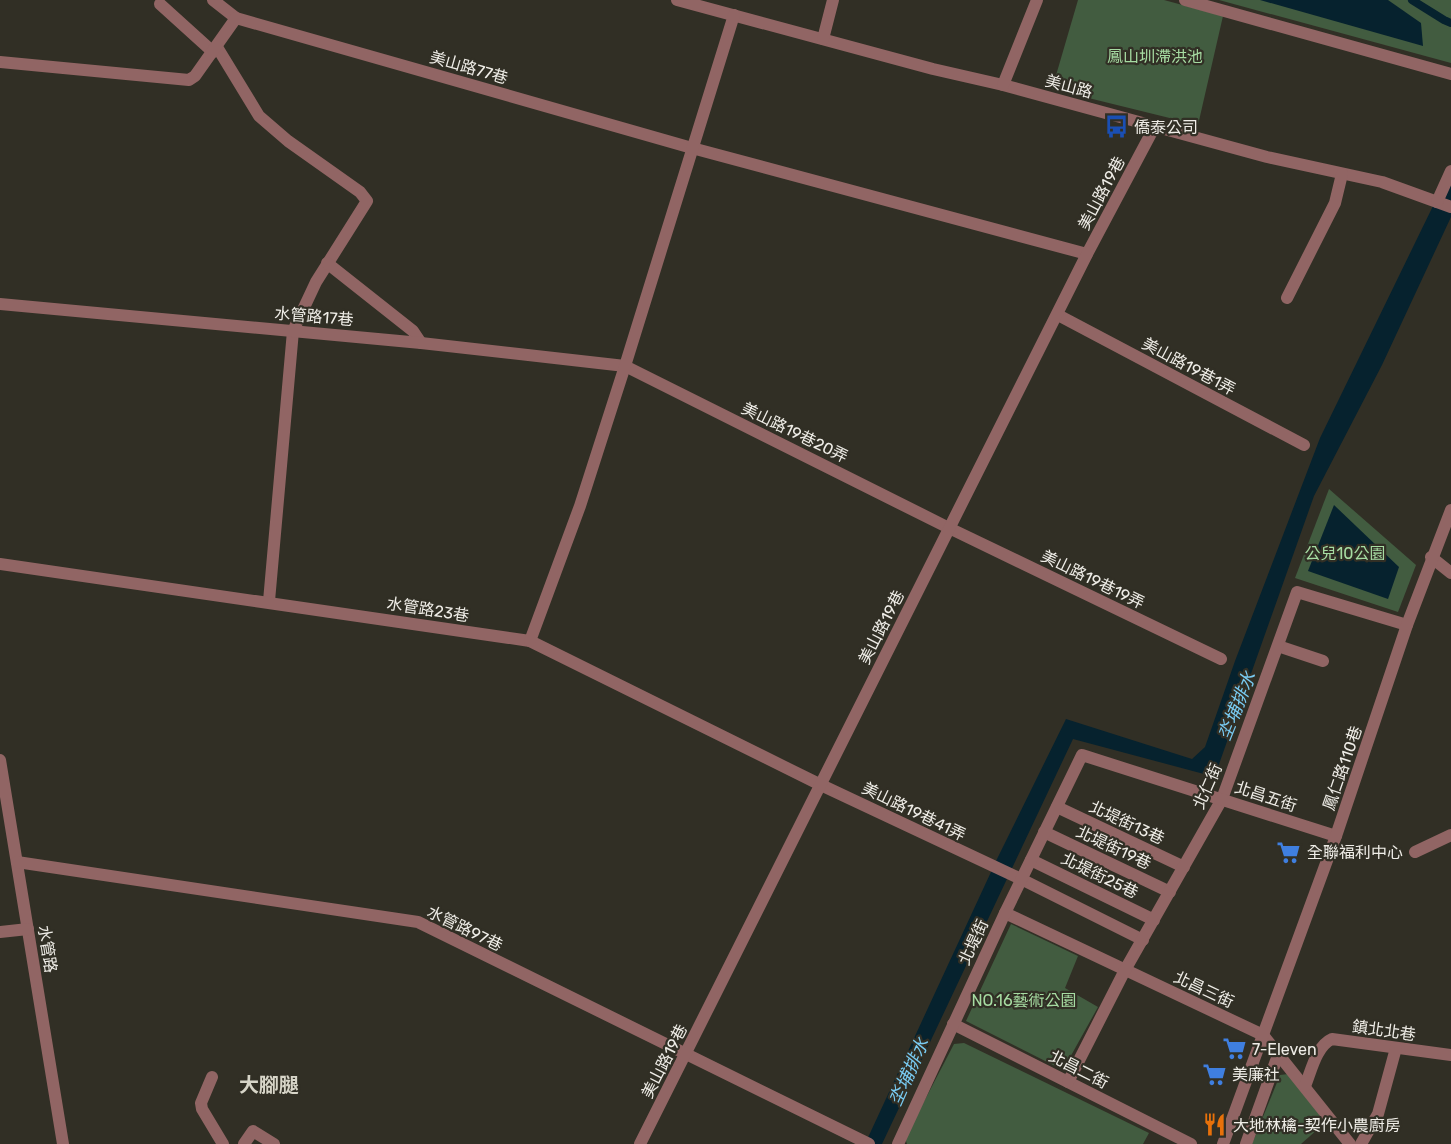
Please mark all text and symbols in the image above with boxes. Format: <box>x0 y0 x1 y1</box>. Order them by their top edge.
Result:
street label: 美山路77巷 <box>428 47 510 88</box>
park label: 鳳山圳滯洪池 <box>1107 47 1203 66</box>
street label: 美山路 <box>1043 71 1095 102</box>
bus stop icon: 僑泰公司 <box>1103 114 1129 140</box>
place label: 僑泰公司 <box>1134 118 1198 137</box>
street label: 美山路19巷 <box>1074 153 1129 233</box>
street label: 水管路17巷 <box>274 304 354 329</box>
street label: 美山路19巷1弄 <box>1139 334 1239 399</box>
street label: 美山路19巷20弄 <box>739 399 851 466</box>
park label: 公兒10公園 <box>1304 544 1386 563</box>
street label: 美山路19巷19弄 <box>1038 546 1148 613</box>
street label: 美山路19巷 <box>855 587 908 667</box>
street label: 水管路23巷 <box>385 594 470 625</box>
water label: 坔埔排水 <box>1213 668 1261 743</box>
street label: 鳳仁路110巷 <box>1319 724 1366 813</box>
street label: 北仁街 <box>1189 760 1226 812</box>
street label: 美山路19巷41弄 <box>859 778 969 845</box>
street label: 北昌五街 <box>1232 778 1299 815</box>
street label: 北堤街13巷 <box>1086 797 1167 848</box>
street label: 北堤街19巷 <box>1073 822 1154 873</box>
supermarket icon: 全聯福利中心 <box>1276 839 1302 865</box>
place label: 全聯福利中心 <box>1307 843 1403 862</box>
street label: 北堤街25巷 <box>1058 849 1141 902</box>
street label: 水管路97巷 <box>424 902 506 955</box>
street label: 北堤街 <box>955 916 992 968</box>
street label: 水管路 <box>34 924 61 974</box>
street label: 北昌三街 <box>1171 967 1237 1012</box>
park label: NO.16藝術公園 <box>971 991 1077 1010</box>
street label: 鎮北北巷 <box>1351 1017 1417 1044</box>
street label: 美山路19巷 <box>638 1021 691 1101</box>
water label: 坔埔排水 <box>884 1034 934 1109</box>
supermarket icon: 7-Eleven <box>1221 1036 1247 1062</box>
place label: 7-Eleven <box>1252 1040 1317 1059</box>
street label: 北昌二街 <box>1046 1046 1112 1092</box>
supermarket icon: 美廉社 <box>1201 1061 1227 1087</box>
place label: 美廉社 <box>1232 1065 1280 1084</box>
district label: 大腳腿 <box>239 1073 299 1097</box>
restaurant icon: 大地林檎-契作小農廚房 <box>1202 1112 1228 1138</box>
place label: 大地林檎-契作小農廚房 <box>1233 1116 1401 1135</box>

